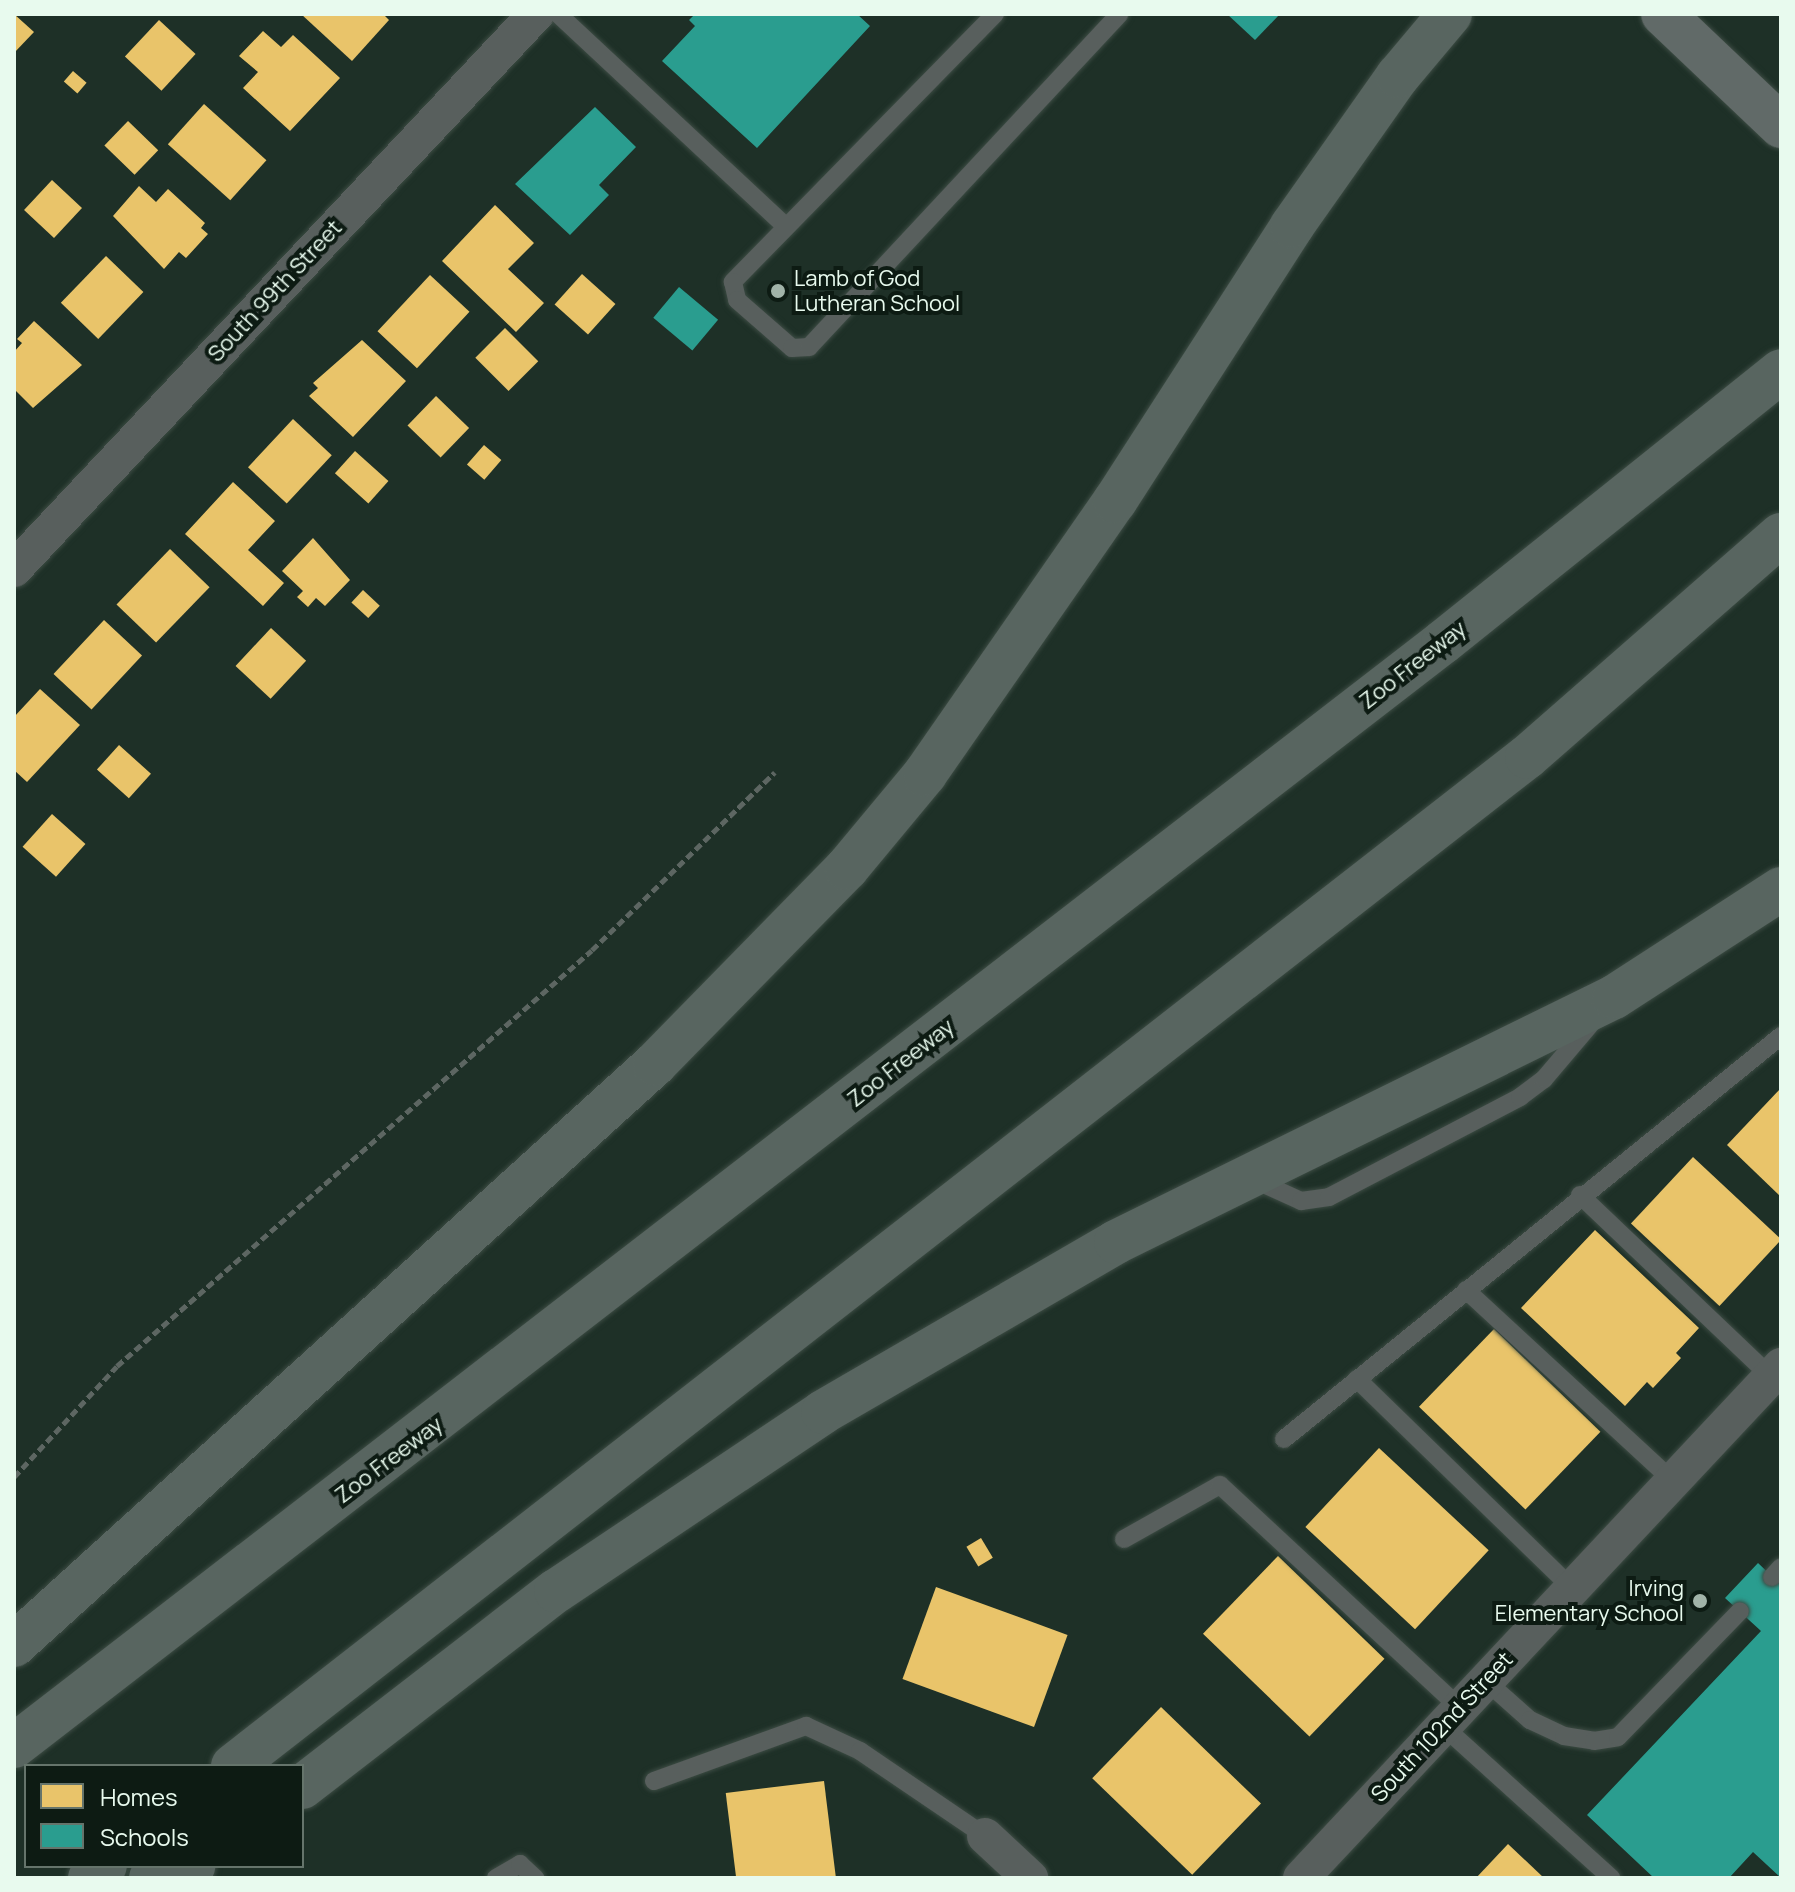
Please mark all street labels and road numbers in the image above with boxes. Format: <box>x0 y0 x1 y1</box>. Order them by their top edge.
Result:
street label: South 99th Street <box>203 215 347 367</box>
street label: Zoo Freeway <box>1355 615 1471 715</box>
street label: Zoo Freeway <box>843 1013 959 1113</box>
street label: Zoo Freeway <box>330 1411 448 1509</box>
street label: South 102nd Street <box>1366 1647 1518 1807</box>

